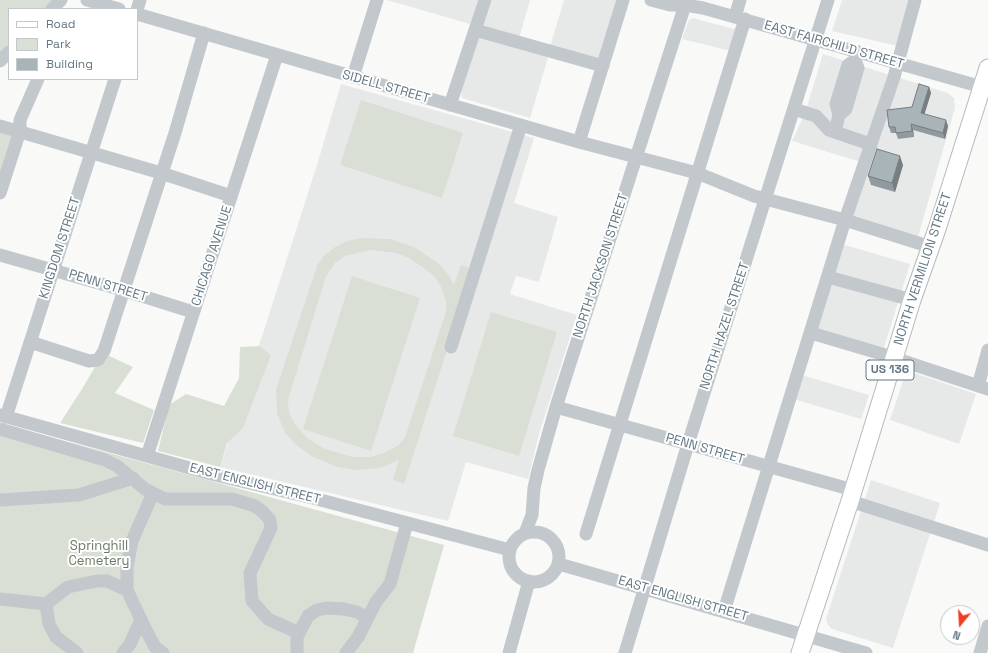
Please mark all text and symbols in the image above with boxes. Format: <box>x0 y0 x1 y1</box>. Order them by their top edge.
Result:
legend <box>8 8 138 80</box>
text: Road <box>46 16 75 32</box>
street label: EAST FAIRCHILD STREET <box>762 18 906 72</box>
text: Park <box>46 36 71 52</box>
text: Building <box>46 56 93 72</box>
street label: SIDELL STREET <box>340 67 432 107</box>
street label: NORTH VERMILION STREET <box>891 191 955 347</box>
street label: NORTH JACKSON STREET <box>570 192 632 340</box>
street label: KINGDOM STREET <box>36 195 84 301</box>
street label: CHICAGO AVENUE <box>188 204 236 308</box>
street label: NORTH HAZEL STREET <box>697 261 753 391</box>
street label: PENN STREET <box>67 267 149 305</box>
road number: US 136 <box>866 360 914 380</box>
street label: PENN STREET <box>664 430 746 468</box>
street label: EAST ENGLISH STREET <box>188 460 322 508</box>
park label: Springhill Cemetery <box>69 538 129 569</box>
street label: EAST ENGLISH STREET <box>616 573 750 625</box>
north arrow <box>940 605 980 645</box>
text: N <box>951 628 962 643</box>

